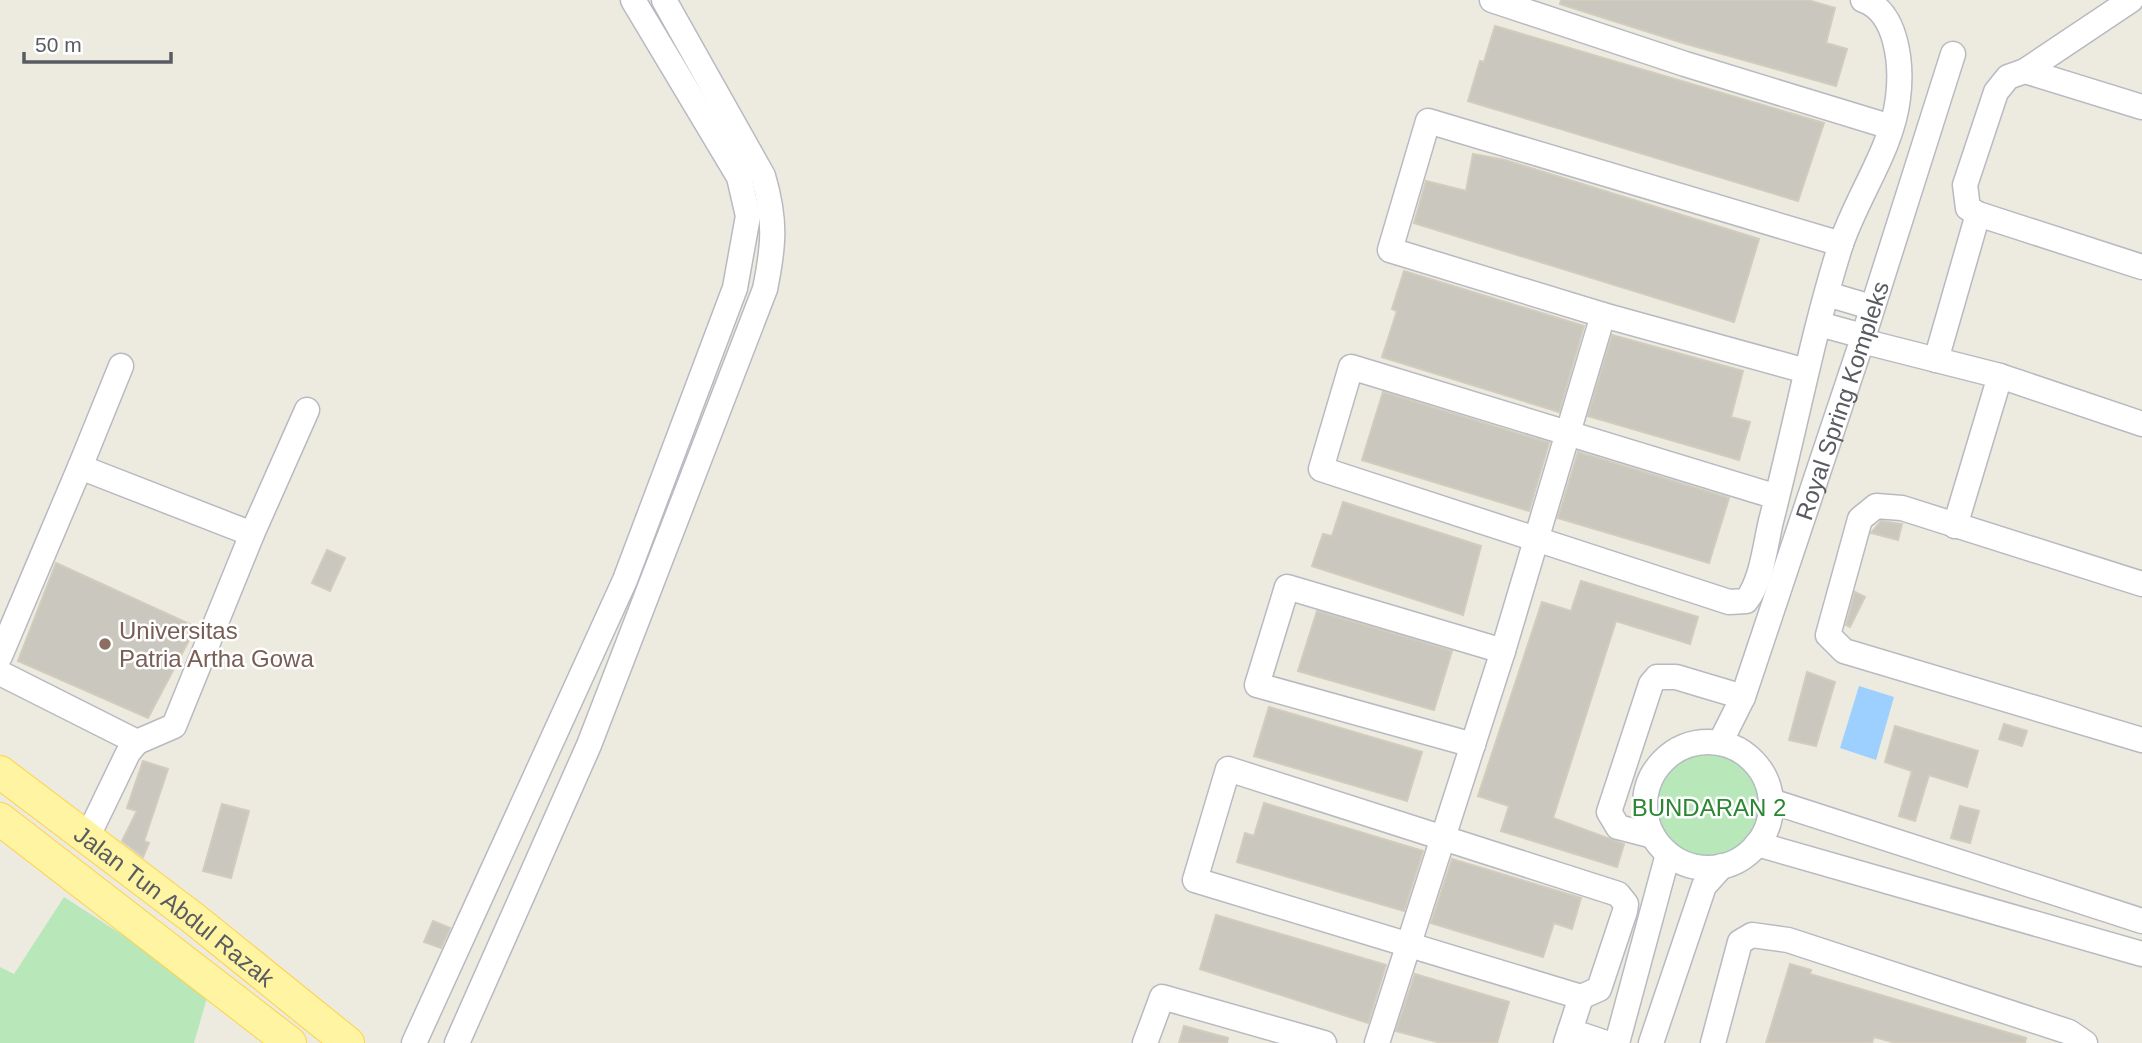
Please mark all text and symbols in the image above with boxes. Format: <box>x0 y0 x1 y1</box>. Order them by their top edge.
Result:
scale bar <box>24 21 172 65</box>
text: 50 m <box>35 33 82 56</box>
street label: Royal Spring Kompleks <box>1790 278 1894 523</box>
place label: Universitas Patria Artha Gowa <box>119 617 314 672</box>
marker: Universitas Patria Artha Gowa <box>97 636 113 652</box>
park label: BUNDARAN 2 <box>1632 794 1786 821</box>
street label: Jalan Tun Abdul Razak <box>69 820 281 992</box>

